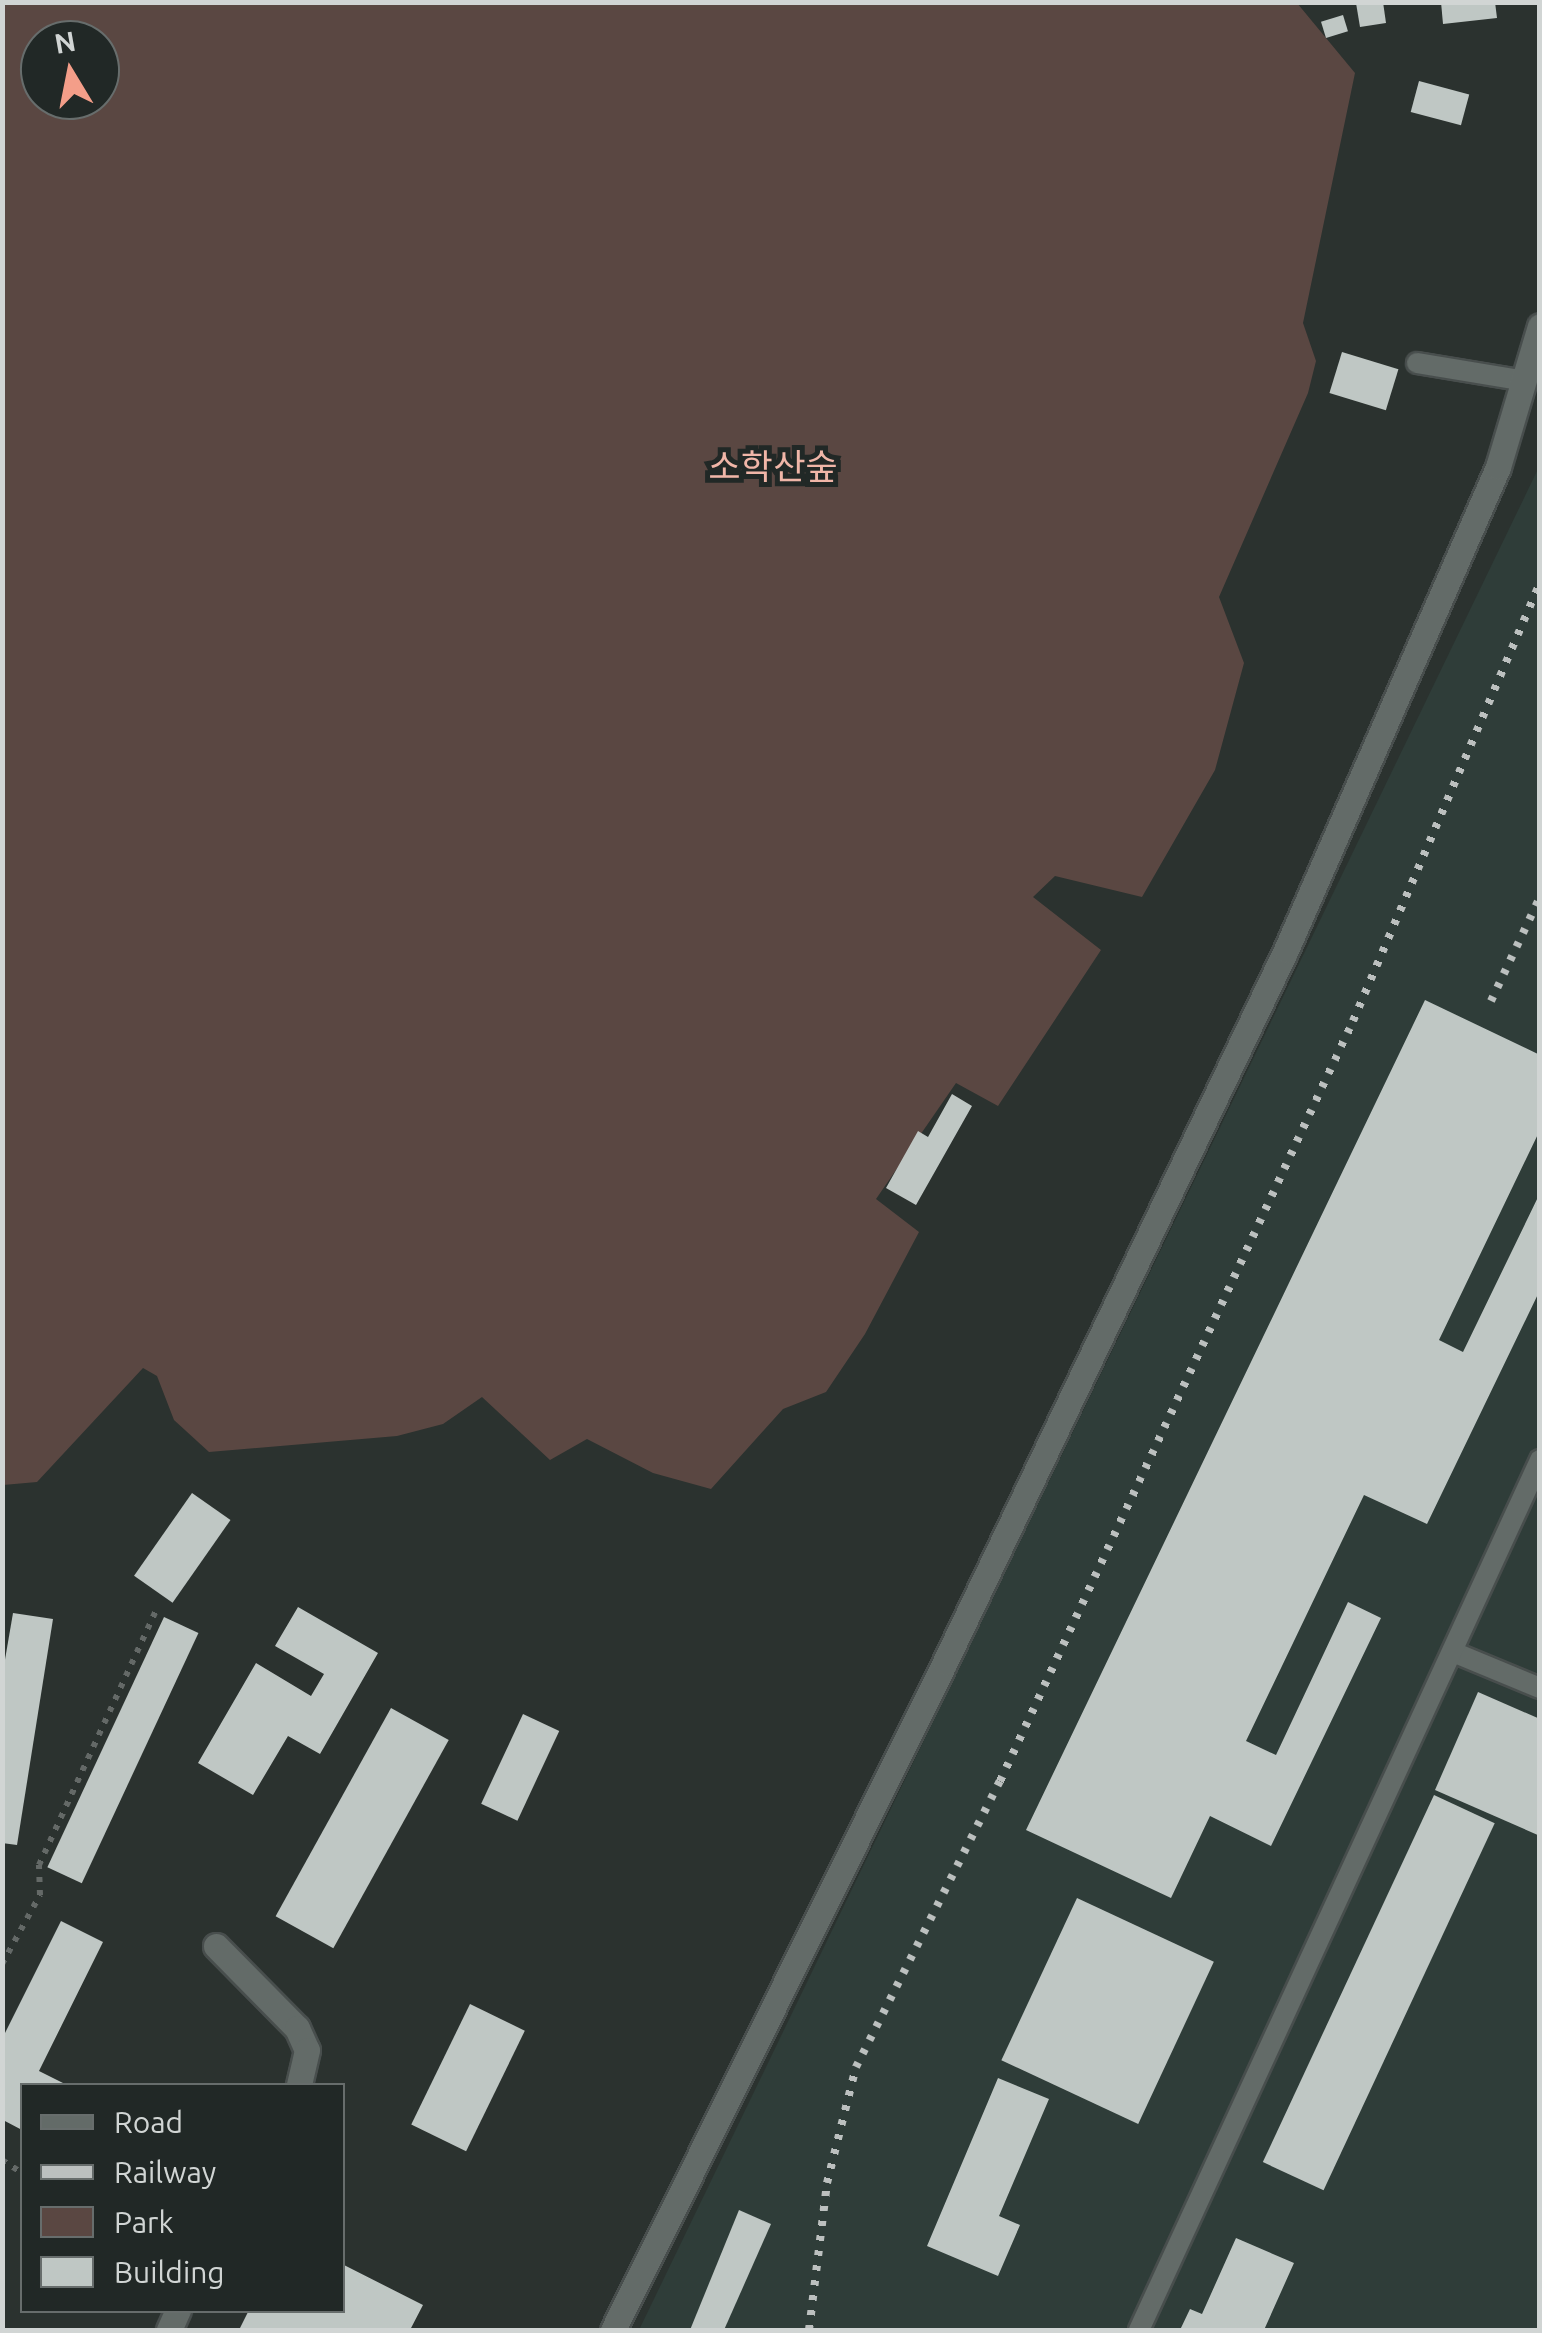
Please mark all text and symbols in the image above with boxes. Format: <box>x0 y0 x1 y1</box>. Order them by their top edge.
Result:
north arrow <box>20 20 120 120</box>
text: N <box>52 25 78 59</box>
park label: 소학산숲 <box>709 445 837 487</box>
legend <box>20 2083 345 2313</box>
text: Road <box>114 2105 183 2139</box>
text: Railway <box>114 2155 216 2189</box>
text: Park <box>114 2205 174 2239</box>
text: Building <box>114 2255 225 2289</box>

